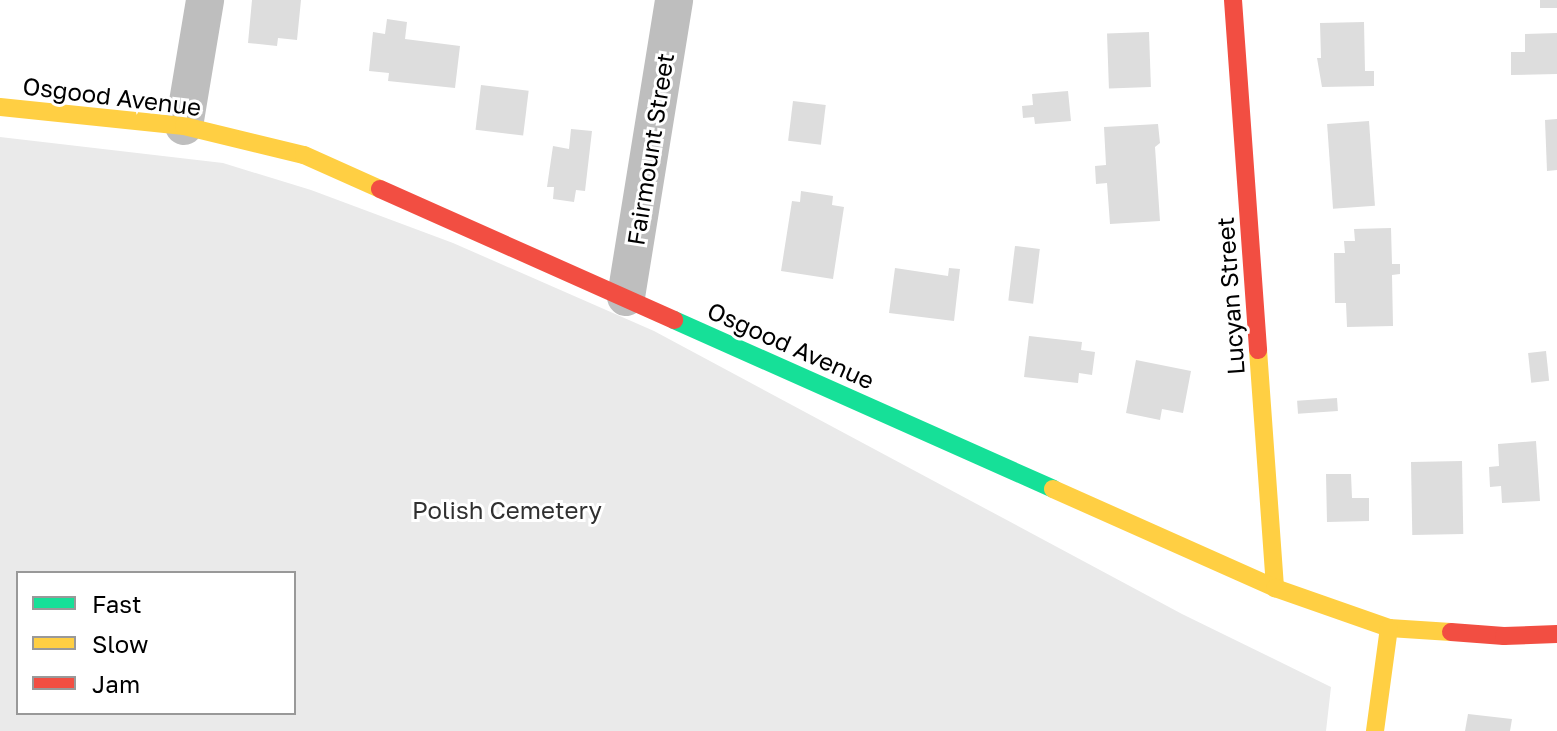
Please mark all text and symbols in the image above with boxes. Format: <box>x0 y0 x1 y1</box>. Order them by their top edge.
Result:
street label: Fairmount Street <box>621 51 679 247</box>
street label: Osgood Avenue <box>21 71 203 121</box>
street label: Lucyan Street <box>1210 216 1250 376</box>
street label: Osgood Avenue <box>703 295 879 395</box>
park label: Polish Cemetery <box>412 496 602 524</box>
legend <box>16 571 296 715</box>
text: Fast <box>92 589 142 618</box>
text: Slow <box>92 629 148 658</box>
text: Jam <box>92 669 140 698</box>

